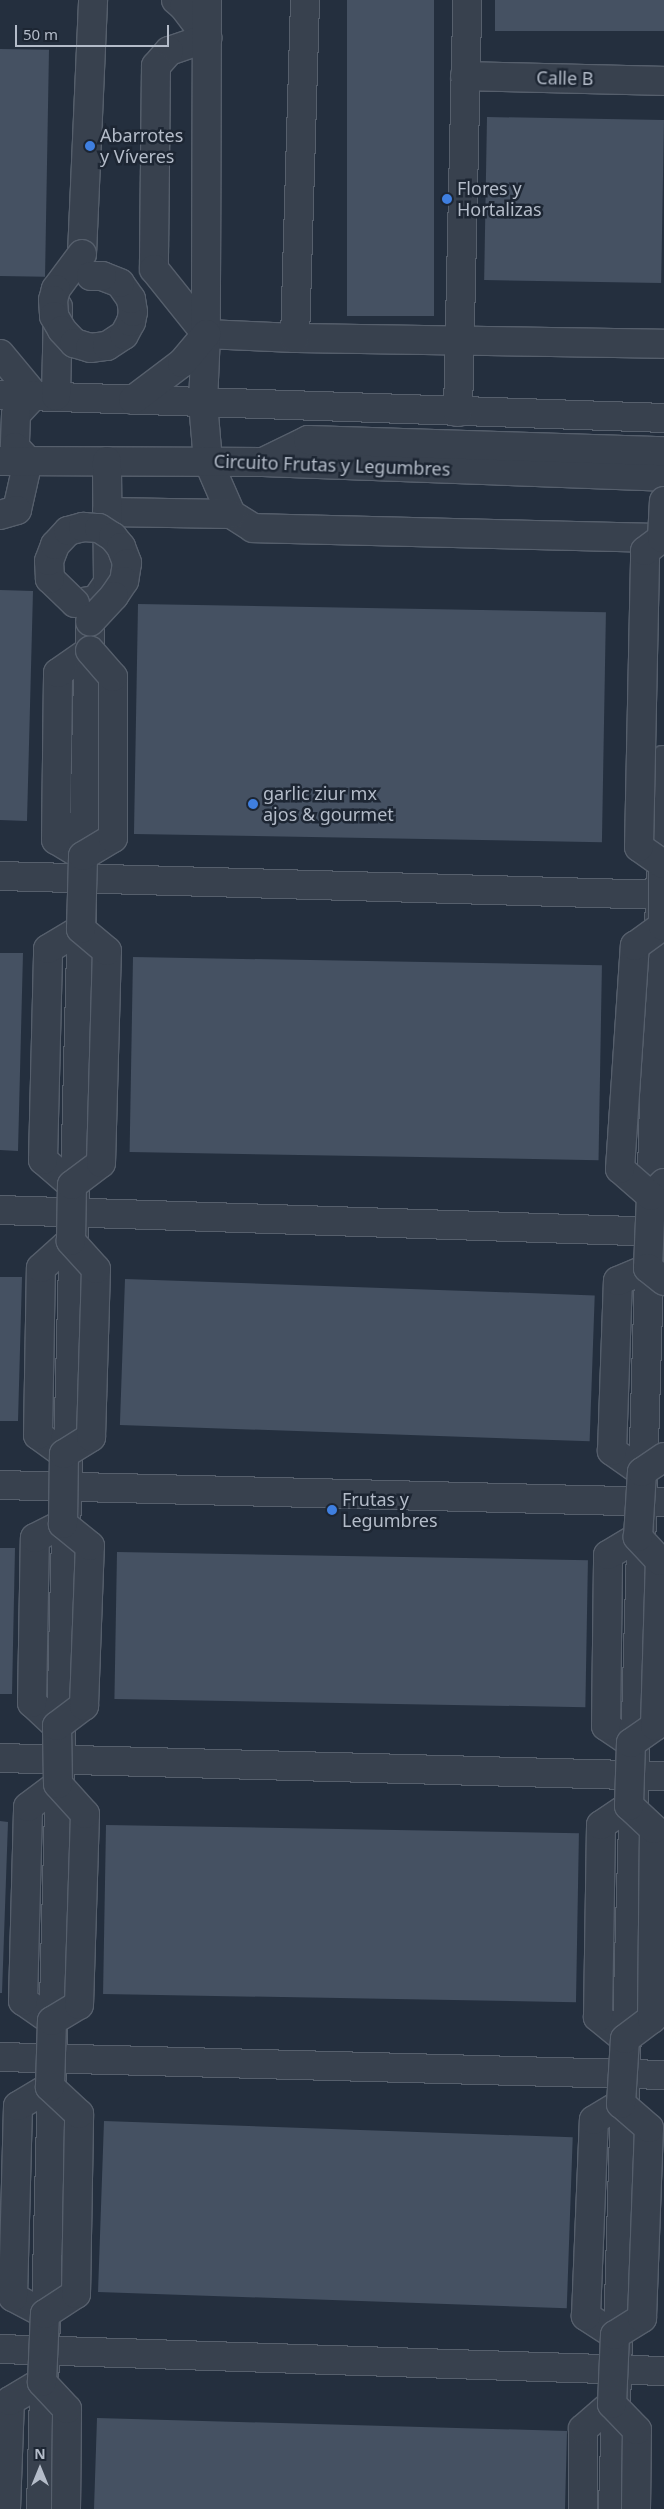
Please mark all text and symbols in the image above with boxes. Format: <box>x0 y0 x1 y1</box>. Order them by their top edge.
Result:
scale bar <box>18 15 171 47</box>
text: 50 m <box>23 24 58 44</box>
street label: Calle B <box>536 67 594 89</box>
place label: Abarrotes y Víveres <box>100 125 183 168</box>
marker: Abarrotes y Víveres <box>84 140 96 152</box>
place label: Flores y Hortalizas <box>457 178 542 220</box>
marker: Flores y Hortalizas <box>441 193 453 205</box>
street label: Circuito Frutas y Legumbres <box>213 450 451 480</box>
place label: garlic ziur mx ajos & gourmet <box>263 783 394 826</box>
marker: garlic ziur mx ajos & gourmet <box>247 798 259 810</box>
place label: Frutas y Legumbres <box>342 1489 438 1532</box>
marker: Frutas y Legumbres <box>326 1504 338 1516</box>
north arrow <box>15 2444 65 2494</box>
text: N <box>34 2444 46 2463</box>

